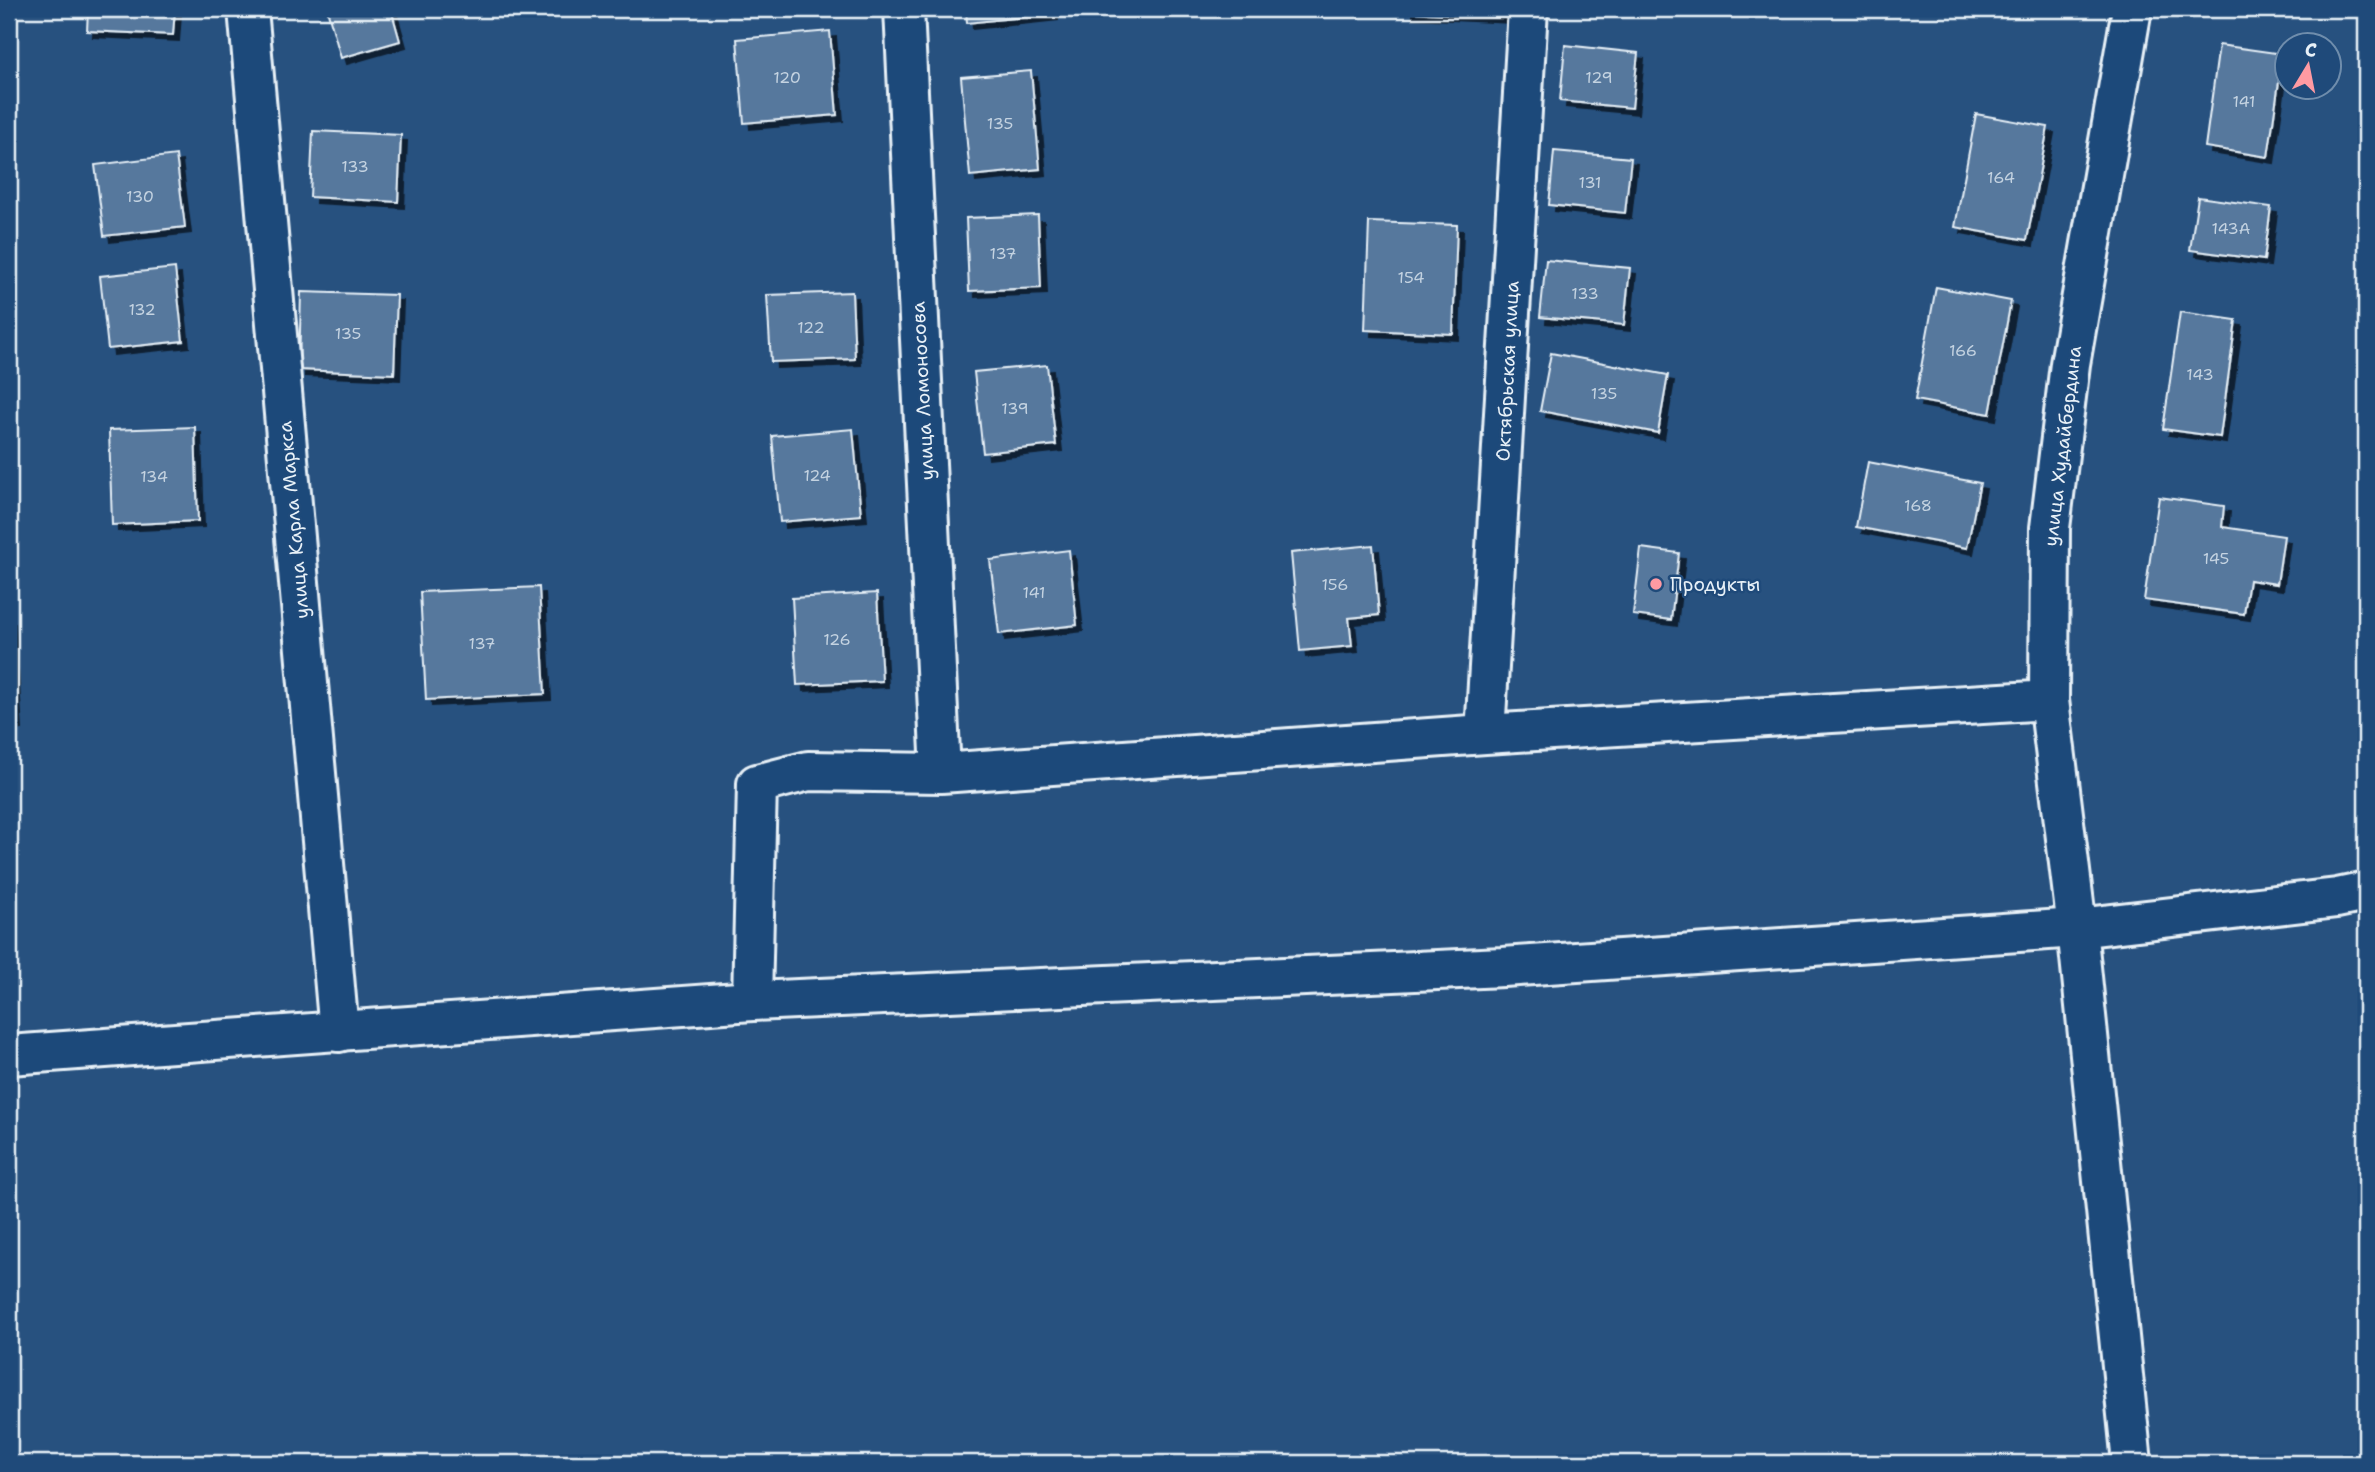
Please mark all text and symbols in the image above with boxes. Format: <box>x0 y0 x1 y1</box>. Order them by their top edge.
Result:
north arrow <box>2274 32 2344 102</box>
text: С <box>2303 36 2319 63</box>
house number: 120 <box>773 67 801 88</box>
house number: 129 <box>1585 67 1613 88</box>
house number: 141 <box>2232 91 2256 112</box>
house number: 135 <box>987 113 1013 134</box>
house number: 133 <box>341 156 369 177</box>
house number: 164 <box>1987 167 2015 188</box>
house number: 131 <box>1579 172 1601 193</box>
house number: 130 <box>126 186 154 207</box>
house number: 143А <box>2212 218 2250 239</box>
house number: 137 <box>990 243 1016 264</box>
house number: 154 <box>1397 267 1425 288</box>
street label: Октябрьская улица <box>1490 280 1525 462</box>
house number: 133 <box>1571 283 1599 304</box>
house number: 132 <box>128 299 156 320</box>
street label: улица Ломоносова <box>905 301 940 481</box>
house number: 122 <box>797 317 825 338</box>
house number: 135 <box>335 323 361 344</box>
house number: 166 <box>1949 340 1977 361</box>
street label: улица Худайбердина <box>2038 344 2087 548</box>
house number: 143 <box>2186 364 2214 385</box>
house number: 135 <box>1591 383 1617 404</box>
house number: 139 <box>1001 398 1029 419</box>
street label: улица Карла Маркса <box>272 420 315 620</box>
house number: 124 <box>803 465 831 486</box>
house number: 134 <box>140 466 168 487</box>
house number: 168 <box>1904 495 1932 516</box>
house number: 145 <box>2203 548 2229 569</box>
place label: Продукты <box>1670 572 1760 597</box>
house number: 156 <box>1321 574 1349 595</box>
marker: Продукты <box>1648 576 1664 592</box>
house number: 141 <box>1022 582 1046 603</box>
house number: 126 <box>823 629 851 650</box>
house number: 137 <box>469 633 495 654</box>

